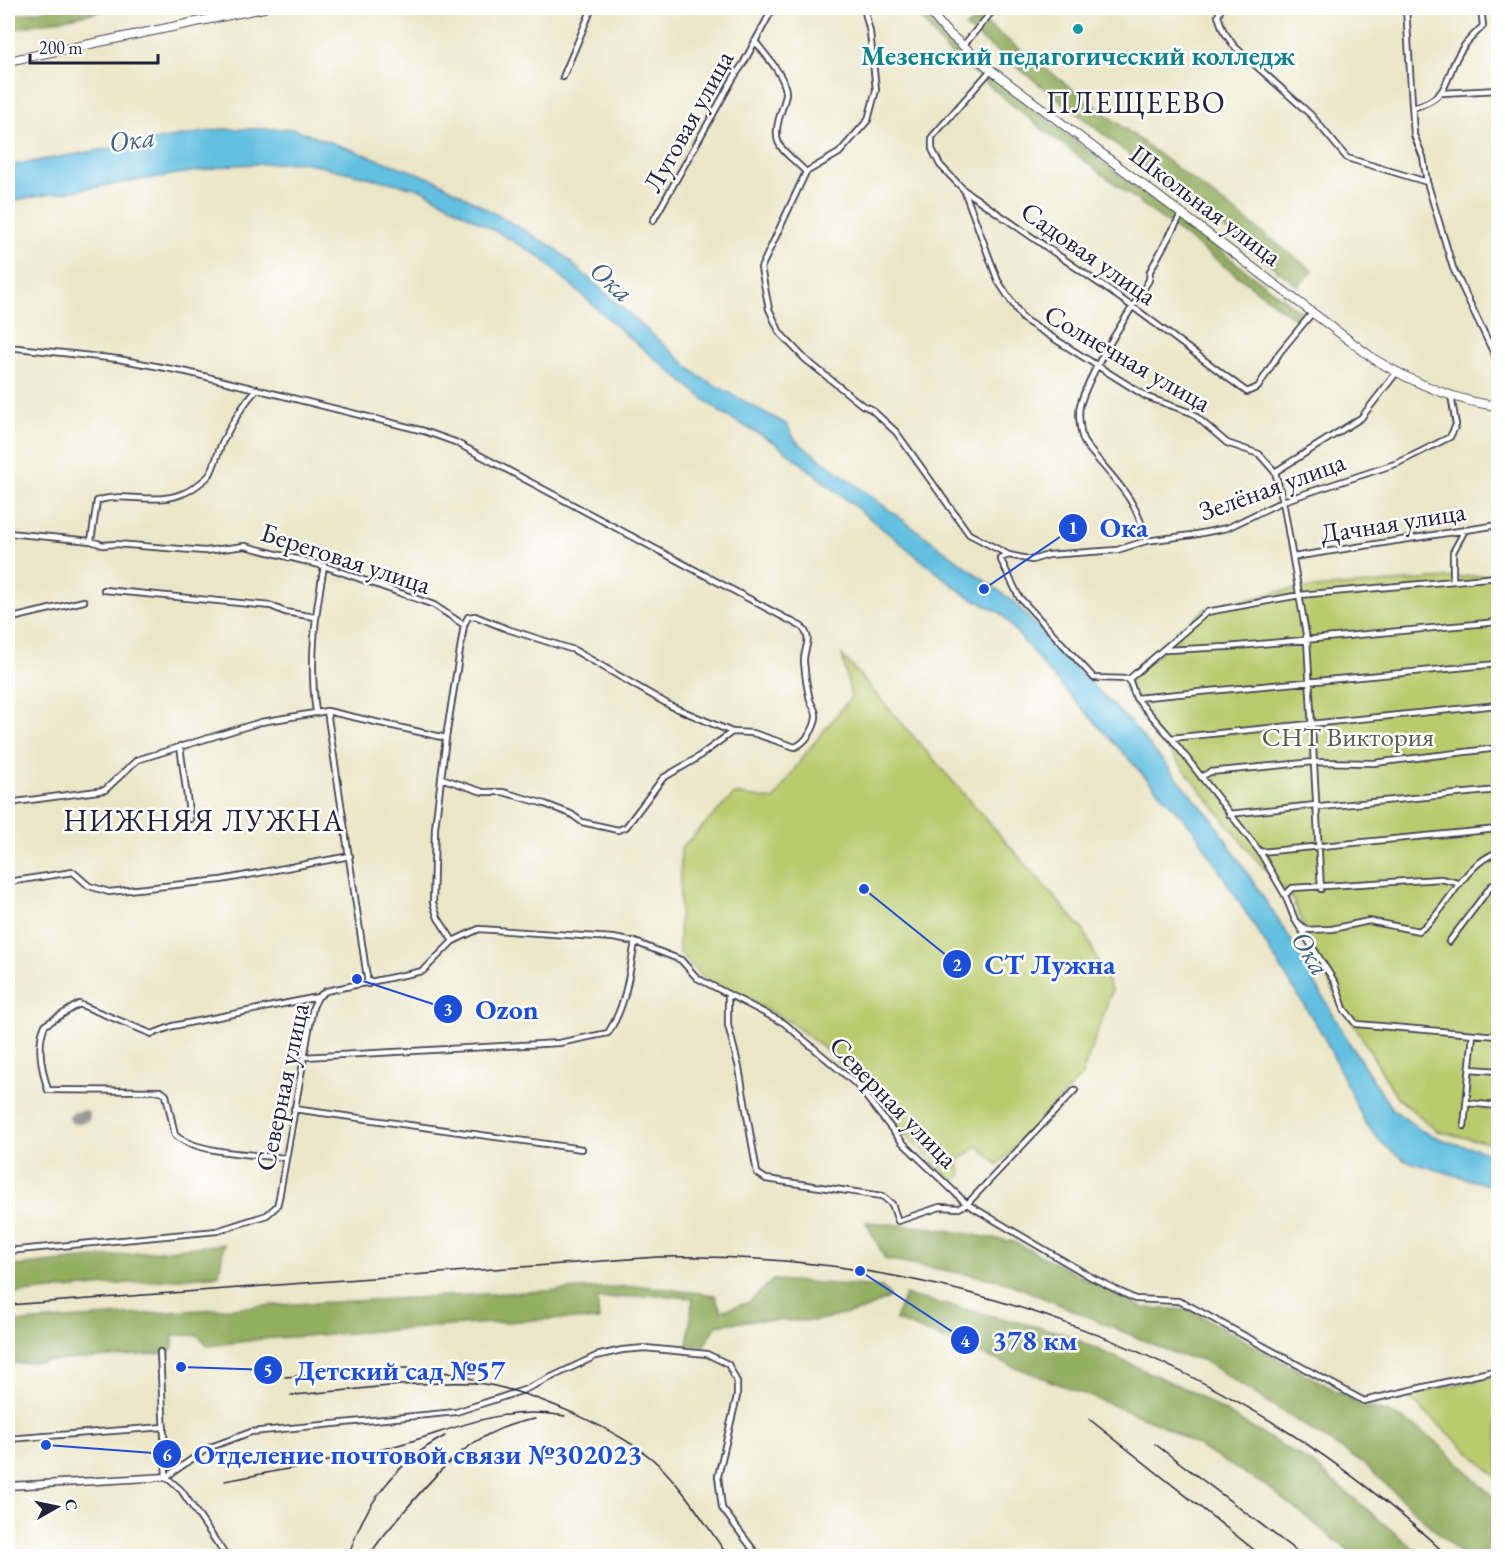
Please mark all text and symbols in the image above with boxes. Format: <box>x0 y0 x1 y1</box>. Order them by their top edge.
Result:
marker: Мезенский педагогический колледж <box>1071 22 1085 36</box>
scale bar <box>30 27 158 65</box>
text: 200 m <box>39 36 83 59</box>
place label: Мезенский педагогический колледж <box>861 38 1296 73</box>
street label: Луговая улица <box>635 44 741 198</box>
district label: ПЛЕЩЕЕВО <box>1046 83 1226 122</box>
water label: Ока <box>106 118 158 160</box>
street label: Школьная улица <box>1123 136 1289 274</box>
street label: Садовая улица <box>1014 193 1164 313</box>
water label: Ока <box>583 252 641 310</box>
street label: Солнечная улица <box>1038 296 1218 420</box>
street label: Зелёная улица <box>1194 443 1350 529</box>
street label: Дачная улица <box>1318 493 1468 551</box>
callout: Ока <box>1058 505 1160 551</box>
text: Ока <box>1100 509 1149 545</box>
street label: Береговая улица <box>257 514 436 602</box>
text: 1 <box>1068 516 1078 539</box>
park label: СНТ Виктория <box>1262 719 1434 754</box>
district label: НИЖНЯЯ ЛУЖНА <box>63 801 345 840</box>
water label: Ока <box>1283 924 1339 982</box>
callout: СТ Лужна <box>942 941 1127 987</box>
text: СТ Лужна <box>984 946 1116 982</box>
text: 2 <box>952 953 962 976</box>
callout: Ozon <box>433 986 550 1032</box>
text: Ozon <box>475 991 539 1027</box>
text: 3 <box>443 998 453 1021</box>
street label: Северная улица <box>247 999 317 1174</box>
street label: Северная улица <box>822 1028 966 1176</box>
callout: 378 км <box>950 1317 1090 1363</box>
text: 378 км <box>992 1322 1078 1358</box>
text: 4 <box>960 1329 970 1352</box>
callout: Детский сад №57 <box>253 1347 517 1393</box>
text: Детский сад №57 <box>295 1352 505 1388</box>
text: 5 <box>263 1359 273 1382</box>
callout: Отделение почтовой связи №302023 <box>152 1431 654 1477</box>
text: Отделение почтовой связи №302023 <box>194 1436 642 1472</box>
text: 6 <box>162 1443 172 1466</box>
north arrow <box>27 1477 87 1537</box>
text: С <box>60 1497 83 1512</box>

